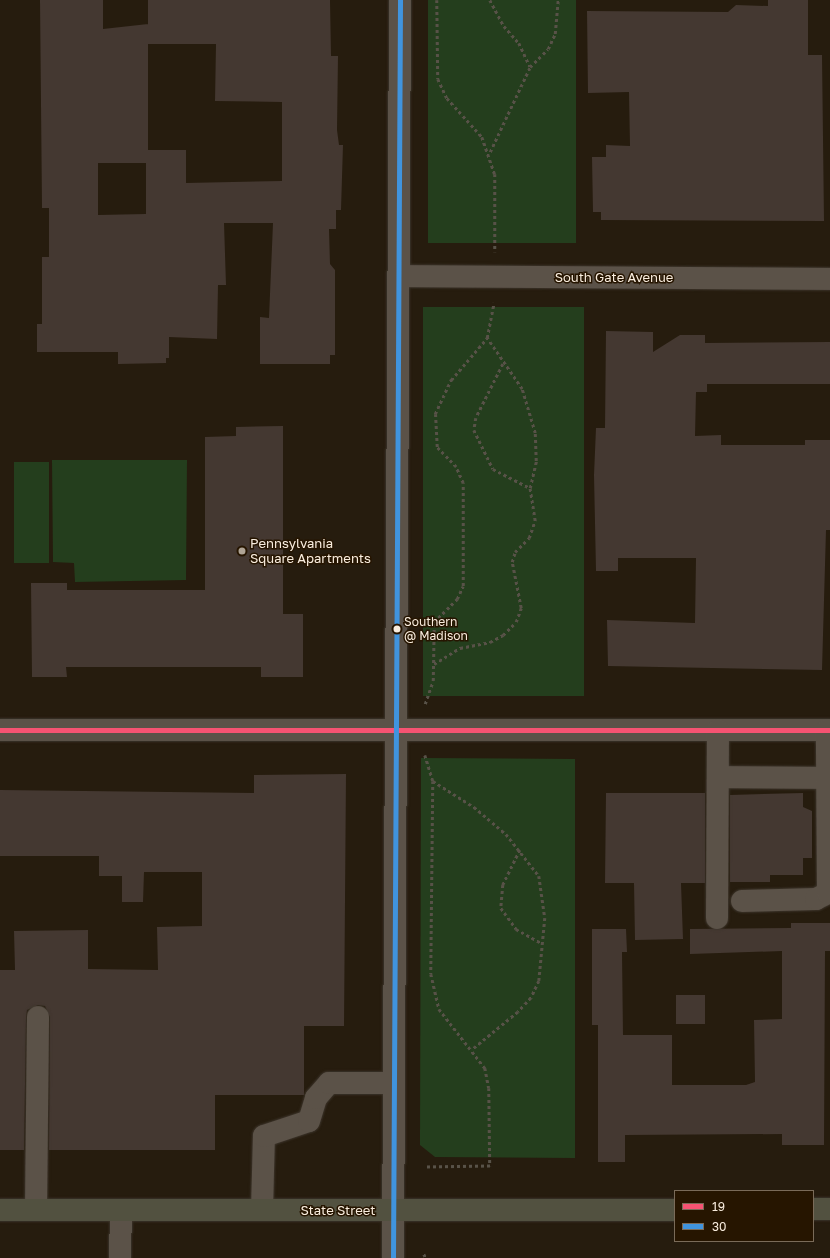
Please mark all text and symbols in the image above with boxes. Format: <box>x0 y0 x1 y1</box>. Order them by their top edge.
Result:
street label: South Gate Avenue <box>555 269 673 285</box>
place label: Pennsylvania Square Apartments <box>250 536 371 567</box>
marker: Pennsylvania Square Apartments <box>237 546 247 556</box>
place label: Southern @ Madison <box>404 615 468 643</box>
marker: Southern @ Madison <box>392 624 402 634</box>
legend <box>674 1190 814 1242</box>
text: 19 <box>712 1199 725 1214</box>
street label: State Street <box>301 1202 375 1218</box>
text: 30 <box>712 1219 726 1234</box>

